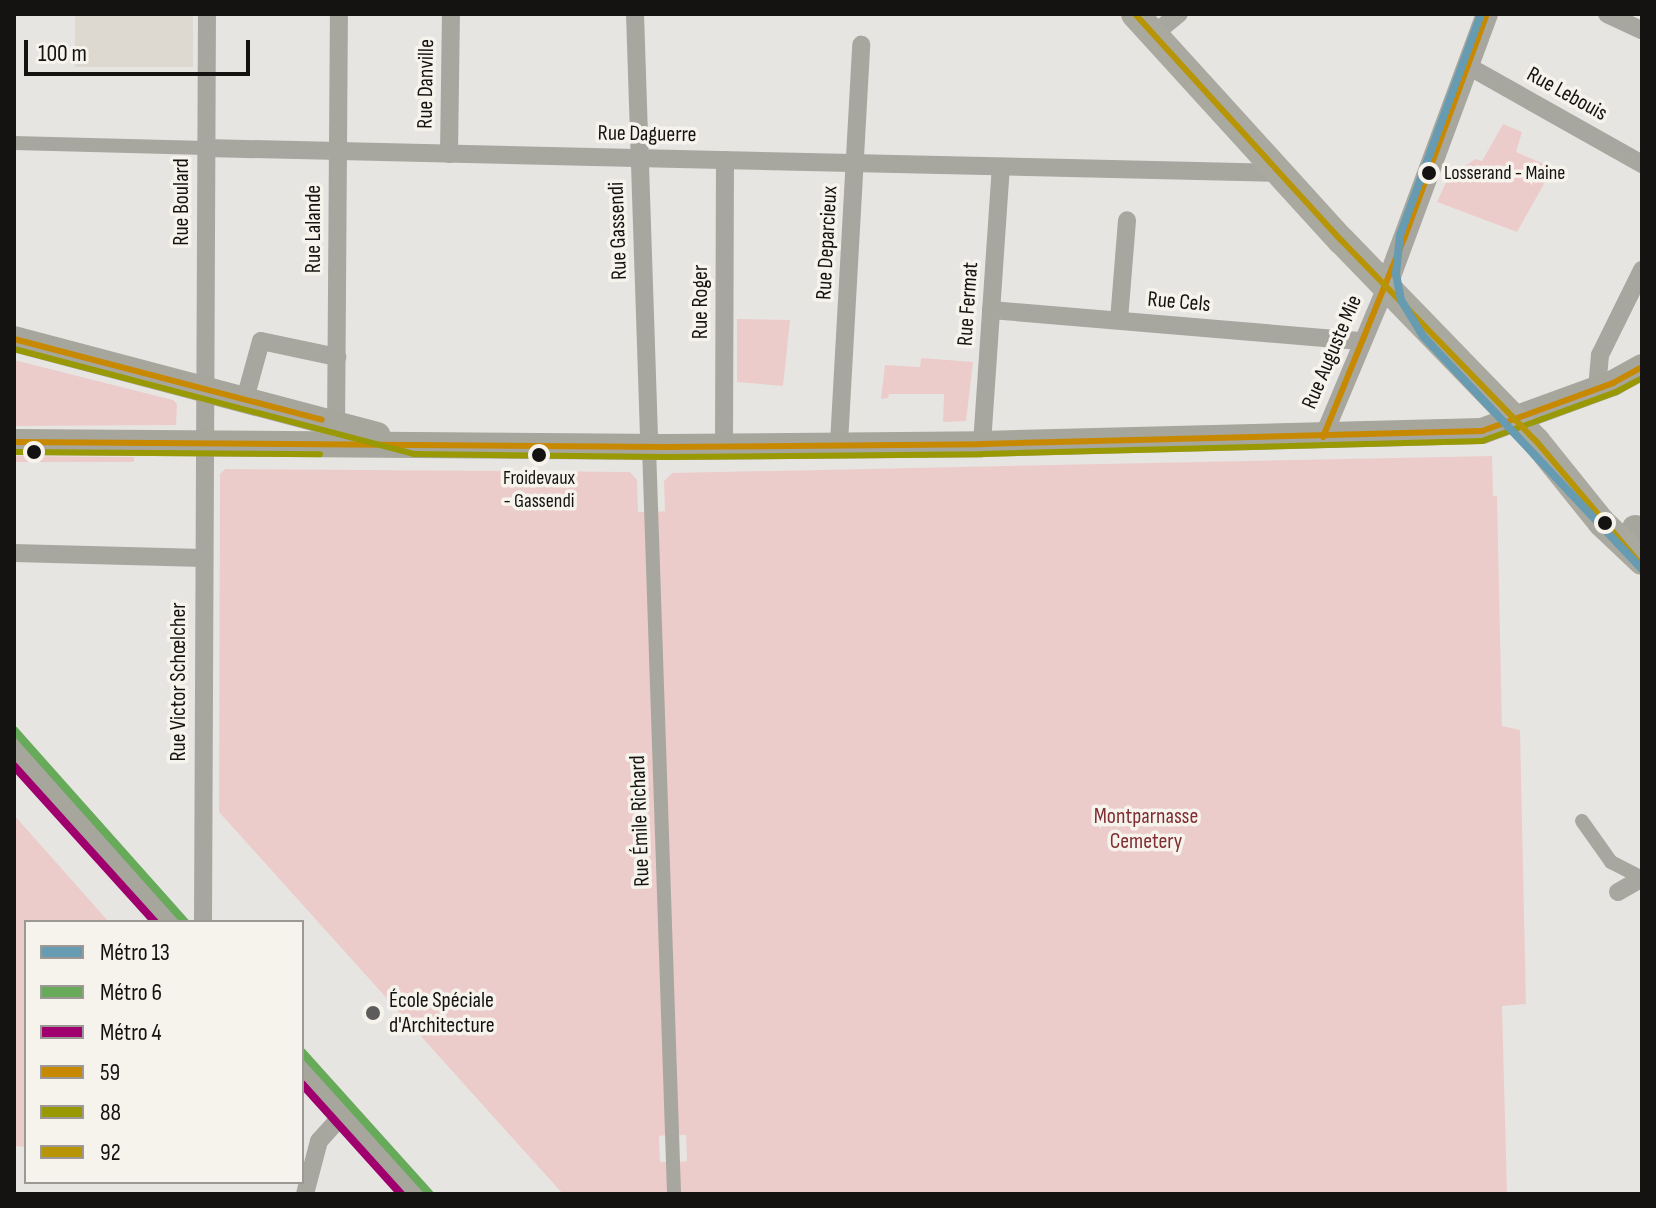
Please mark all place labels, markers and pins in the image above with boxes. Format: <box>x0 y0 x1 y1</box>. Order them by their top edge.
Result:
place label: Losserand - Maine <box>1444 161 1565 185</box>
marker: Losserand - Maine <box>1421 165 1437 181</box>
unlabelled marker <box>26 444 42 460</box>
marker: Froidevaux - Gassendi <box>531 447 547 463</box>
place label: Froidevaux - Gassendi <box>503 466 575 513</box>
unlabelled marker <box>1597 515 1613 531</box>
place label: École Spéciale d'Architecture <box>389 987 494 1038</box>
marker: École Spéciale d'Architecture <box>364 1004 382 1022</box>

